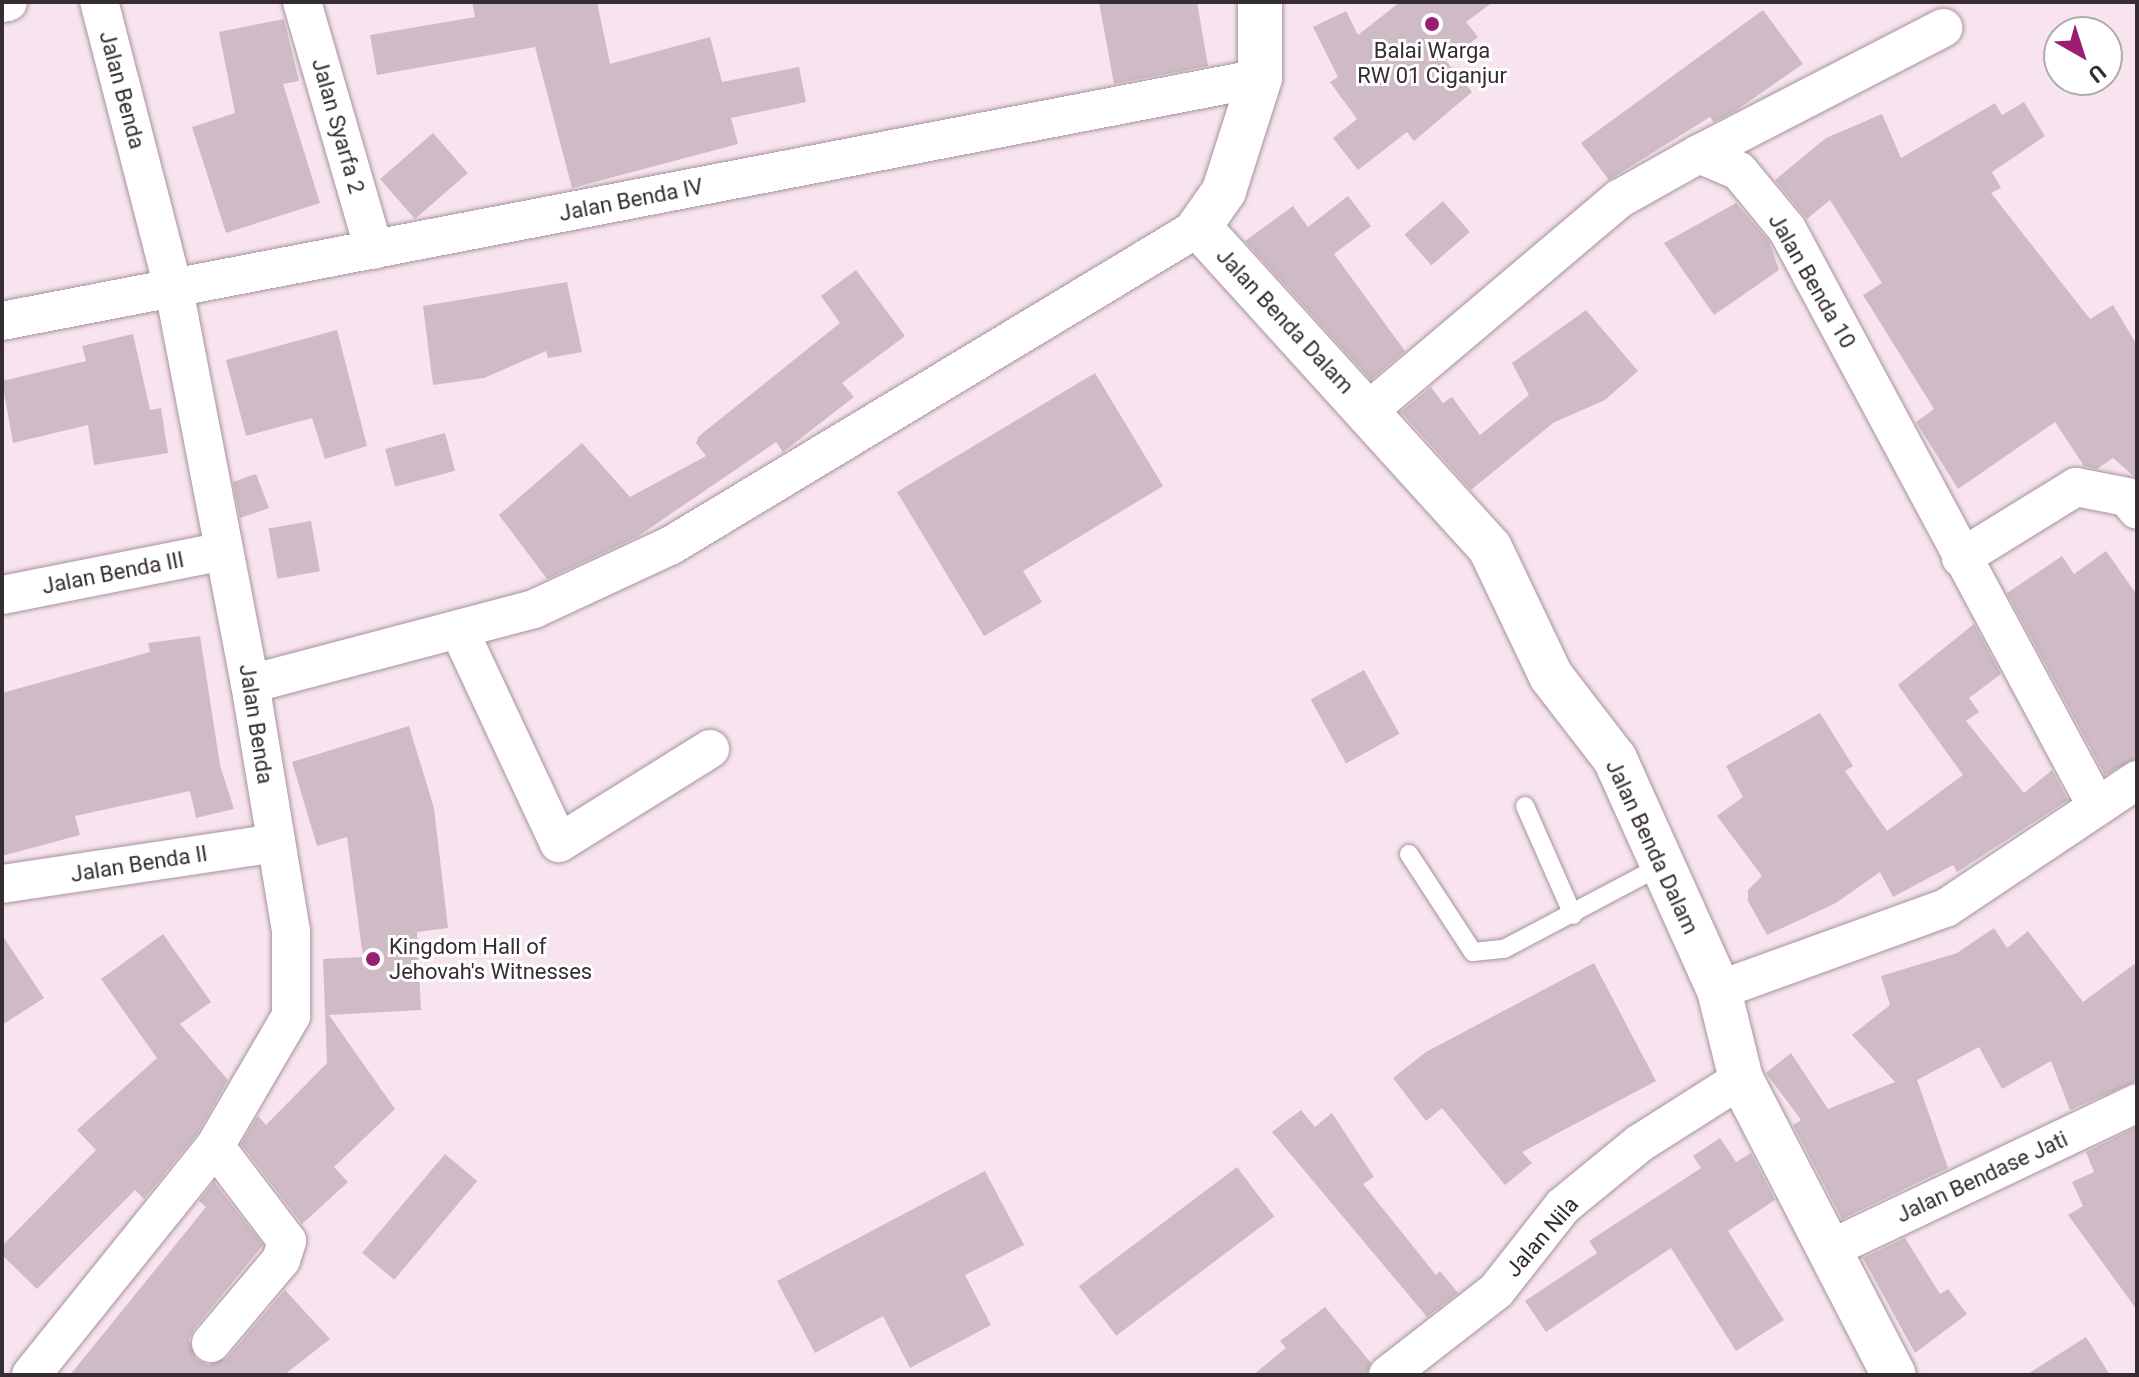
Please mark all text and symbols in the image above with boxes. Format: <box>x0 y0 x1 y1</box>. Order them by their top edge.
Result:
marker: Balai Warga RW 01 Ciganjur <box>1423 15 1441 33</box>
north arrow <box>2043 16 2123 96</box>
street label: Jalan Benda <box>94 28 150 152</box>
place label: Balai Warga RW 01 Ciganjur <box>1357 37 1507 88</box>
street label: Jalan Syarfa 2 <box>306 55 370 197</box>
text: U <box>2084 59 2111 88</box>
street label: Jalan Benda IV <box>557 173 705 227</box>
street label: Jalan Benda 10 <box>1763 209 1861 353</box>
street label: Jalan Benda Dalam <box>1211 243 1359 399</box>
street label: Jalan Benda III <box>40 546 186 600</box>
street label: Jalan Benda <box>234 662 278 786</box>
street label: Jalan Benda Dalam <box>1600 756 1704 938</box>
street label: Jalan Benda II <box>69 840 209 888</box>
place label: Kingdom Hall of Jehovah's Witnesses <box>389 933 592 984</box>
marker: Kingdom Hall of Jehovah's Witnesses <box>364 950 382 968</box>
street label: Jalan Bendase Jati <box>1892 1126 2072 1228</box>
street label: Jalan Nila <box>1500 1192 1584 1282</box>

